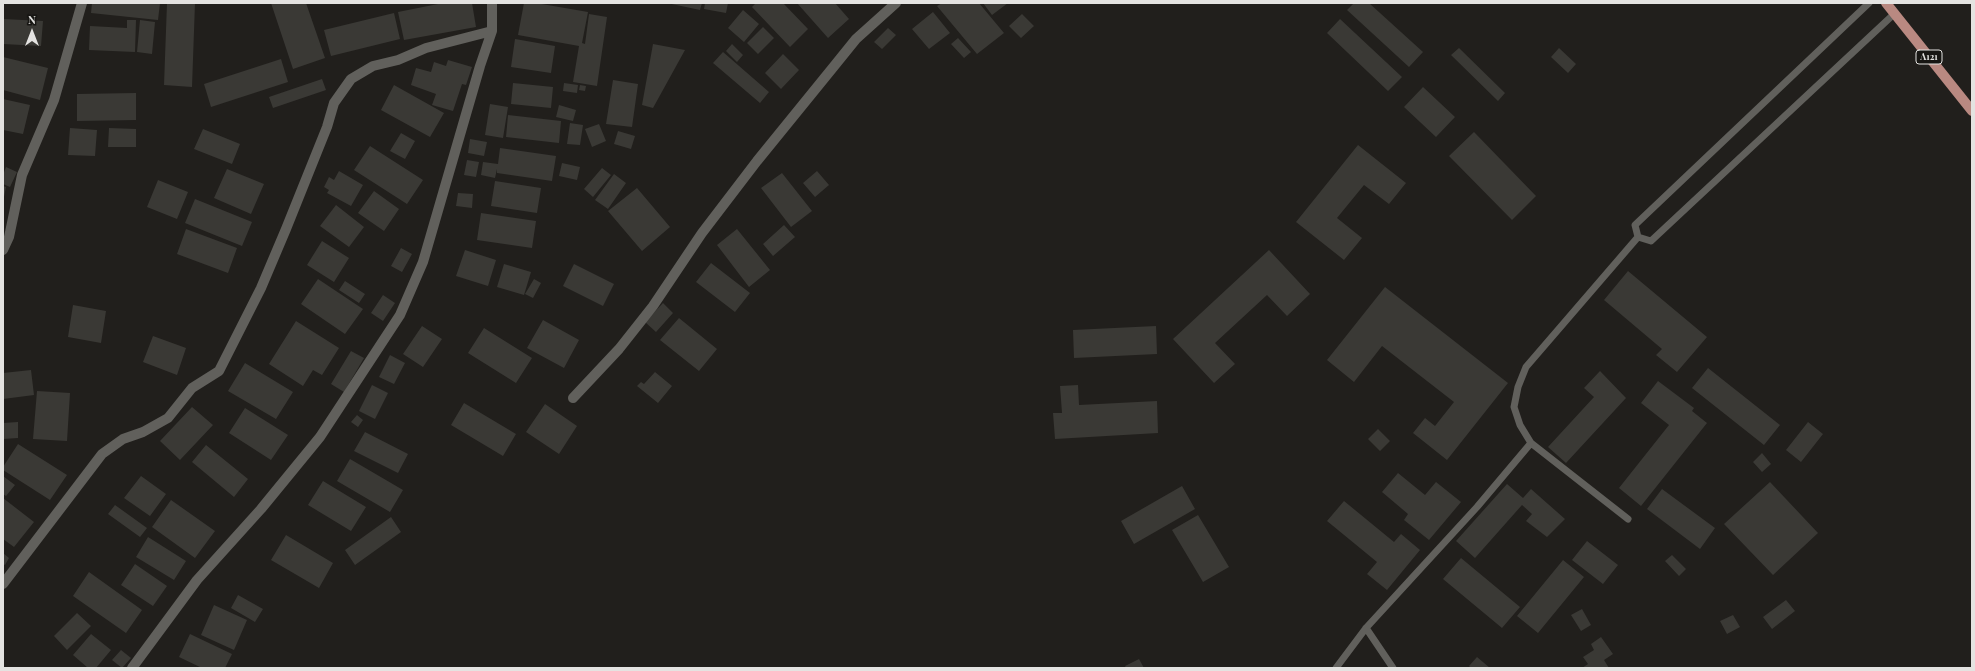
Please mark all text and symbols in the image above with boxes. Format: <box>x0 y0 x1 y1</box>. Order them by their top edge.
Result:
north arrow <box>12 12 52 52</box>
text: N <box>28 12 36 27</box>
road number: A121 <box>1916 50 1942 64</box>

